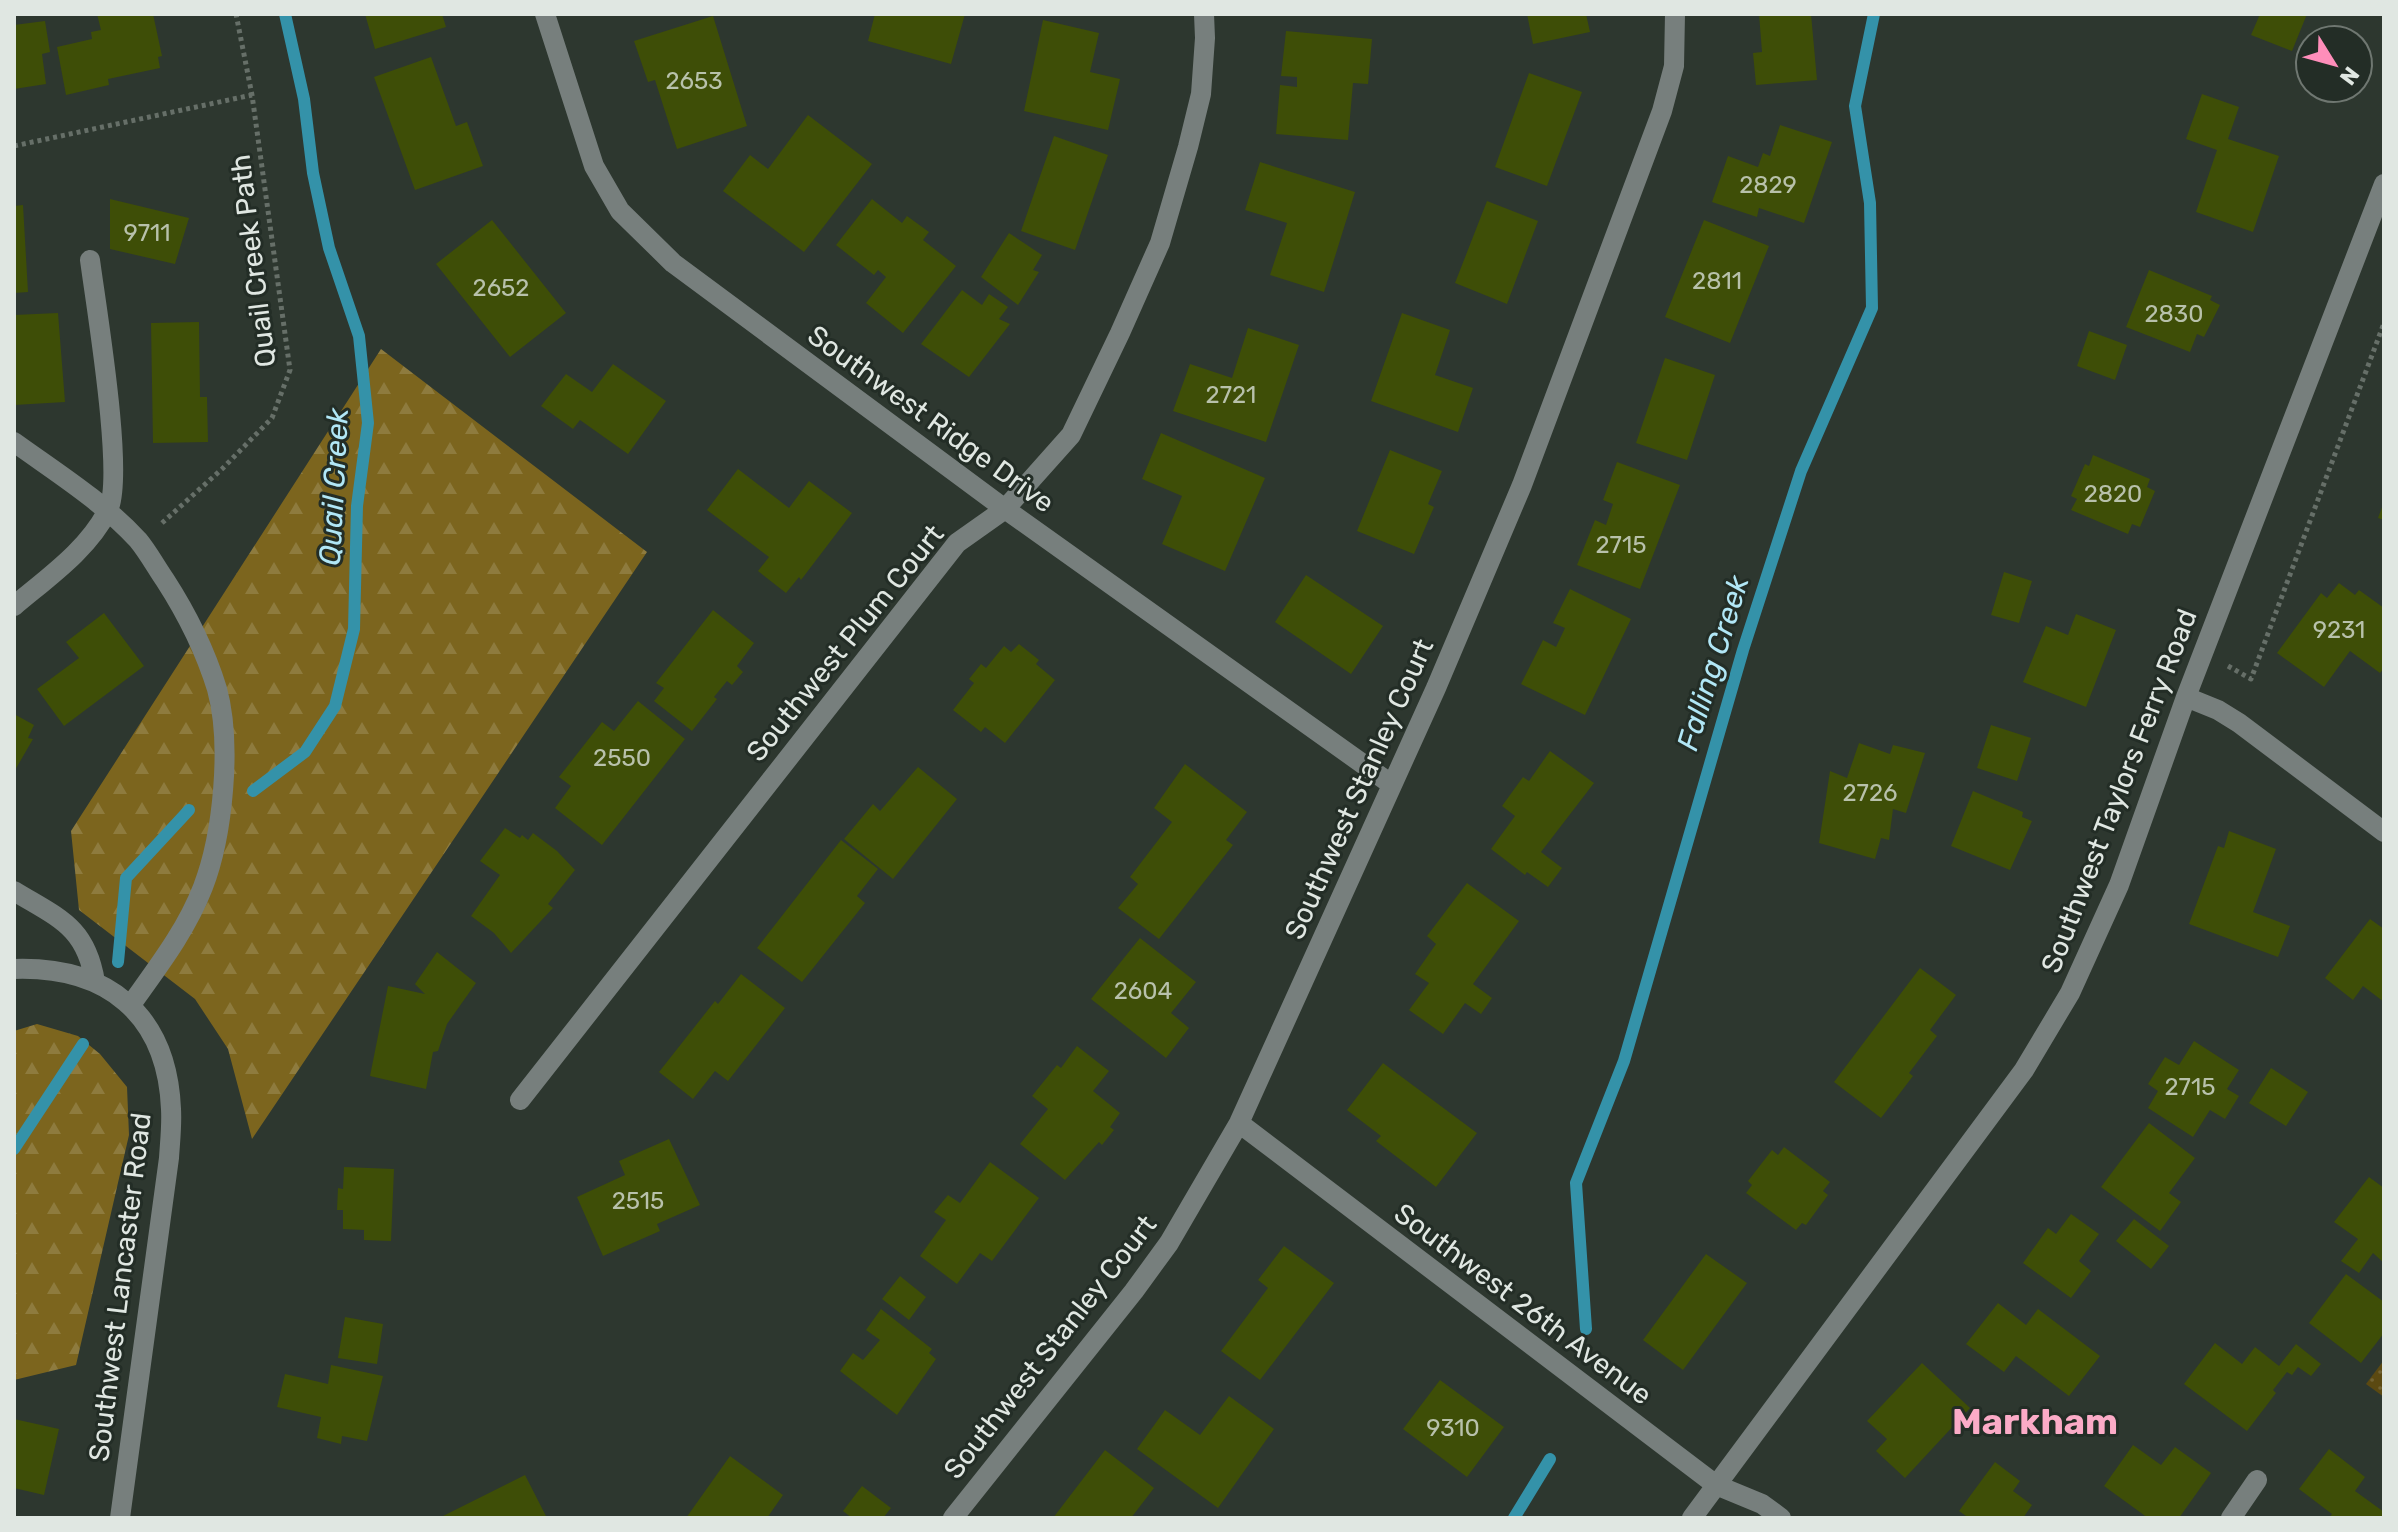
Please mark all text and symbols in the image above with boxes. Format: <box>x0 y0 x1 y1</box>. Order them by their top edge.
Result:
north arrow <box>2294 24 2374 104</box>
text: N <box>2334 61 2365 90</box>
house number: 2653 <box>665 67 723 95</box>
street label: Quail Creek Path <box>224 153 282 369</box>
house number: 2829 <box>1739 171 1797 199</box>
house number: 9711 <box>123 219 171 247</box>
house number: 2811 <box>1692 267 1742 295</box>
house number: 2652 <box>473 274 529 302</box>
house number: 2830 <box>2144 300 2204 328</box>
street label: Southwest Ridge Drive <box>801 319 1061 519</box>
house number: 2721 <box>1206 381 1256 409</box>
water label: Quail Creek <box>312 407 356 567</box>
house number: 2820 <box>2084 480 2142 508</box>
street label: Southwest Plum Court <box>739 518 951 768</box>
house number: 2715 <box>1596 531 1646 559</box>
water label: Falling Creek <box>1669 571 1757 755</box>
street label: Southwest Taylors Ferry Road <box>2034 604 2204 978</box>
house number: 9231 <box>2313 616 2365 644</box>
street label: Southwest Stanley Court <box>1278 634 1440 944</box>
house number: 2550 <box>593 744 651 772</box>
house number: 2726 <box>1843 779 1897 807</box>
house number: 2604 <box>1114 977 1172 1005</box>
house number: 2715 <box>2165 1073 2215 1101</box>
street label: Southwest Lancaster Road <box>82 1111 158 1463</box>
house number: 2515 <box>612 1187 664 1215</box>
street label: Southwest 26th Avenue <box>1388 1196 1658 1412</box>
street label: Southwest Stanley Court <box>937 1209 1163 1485</box>
district label: Markham <box>1952 1400 2118 1443</box>
house number: 9310 <box>1426 1414 1480 1442</box>

